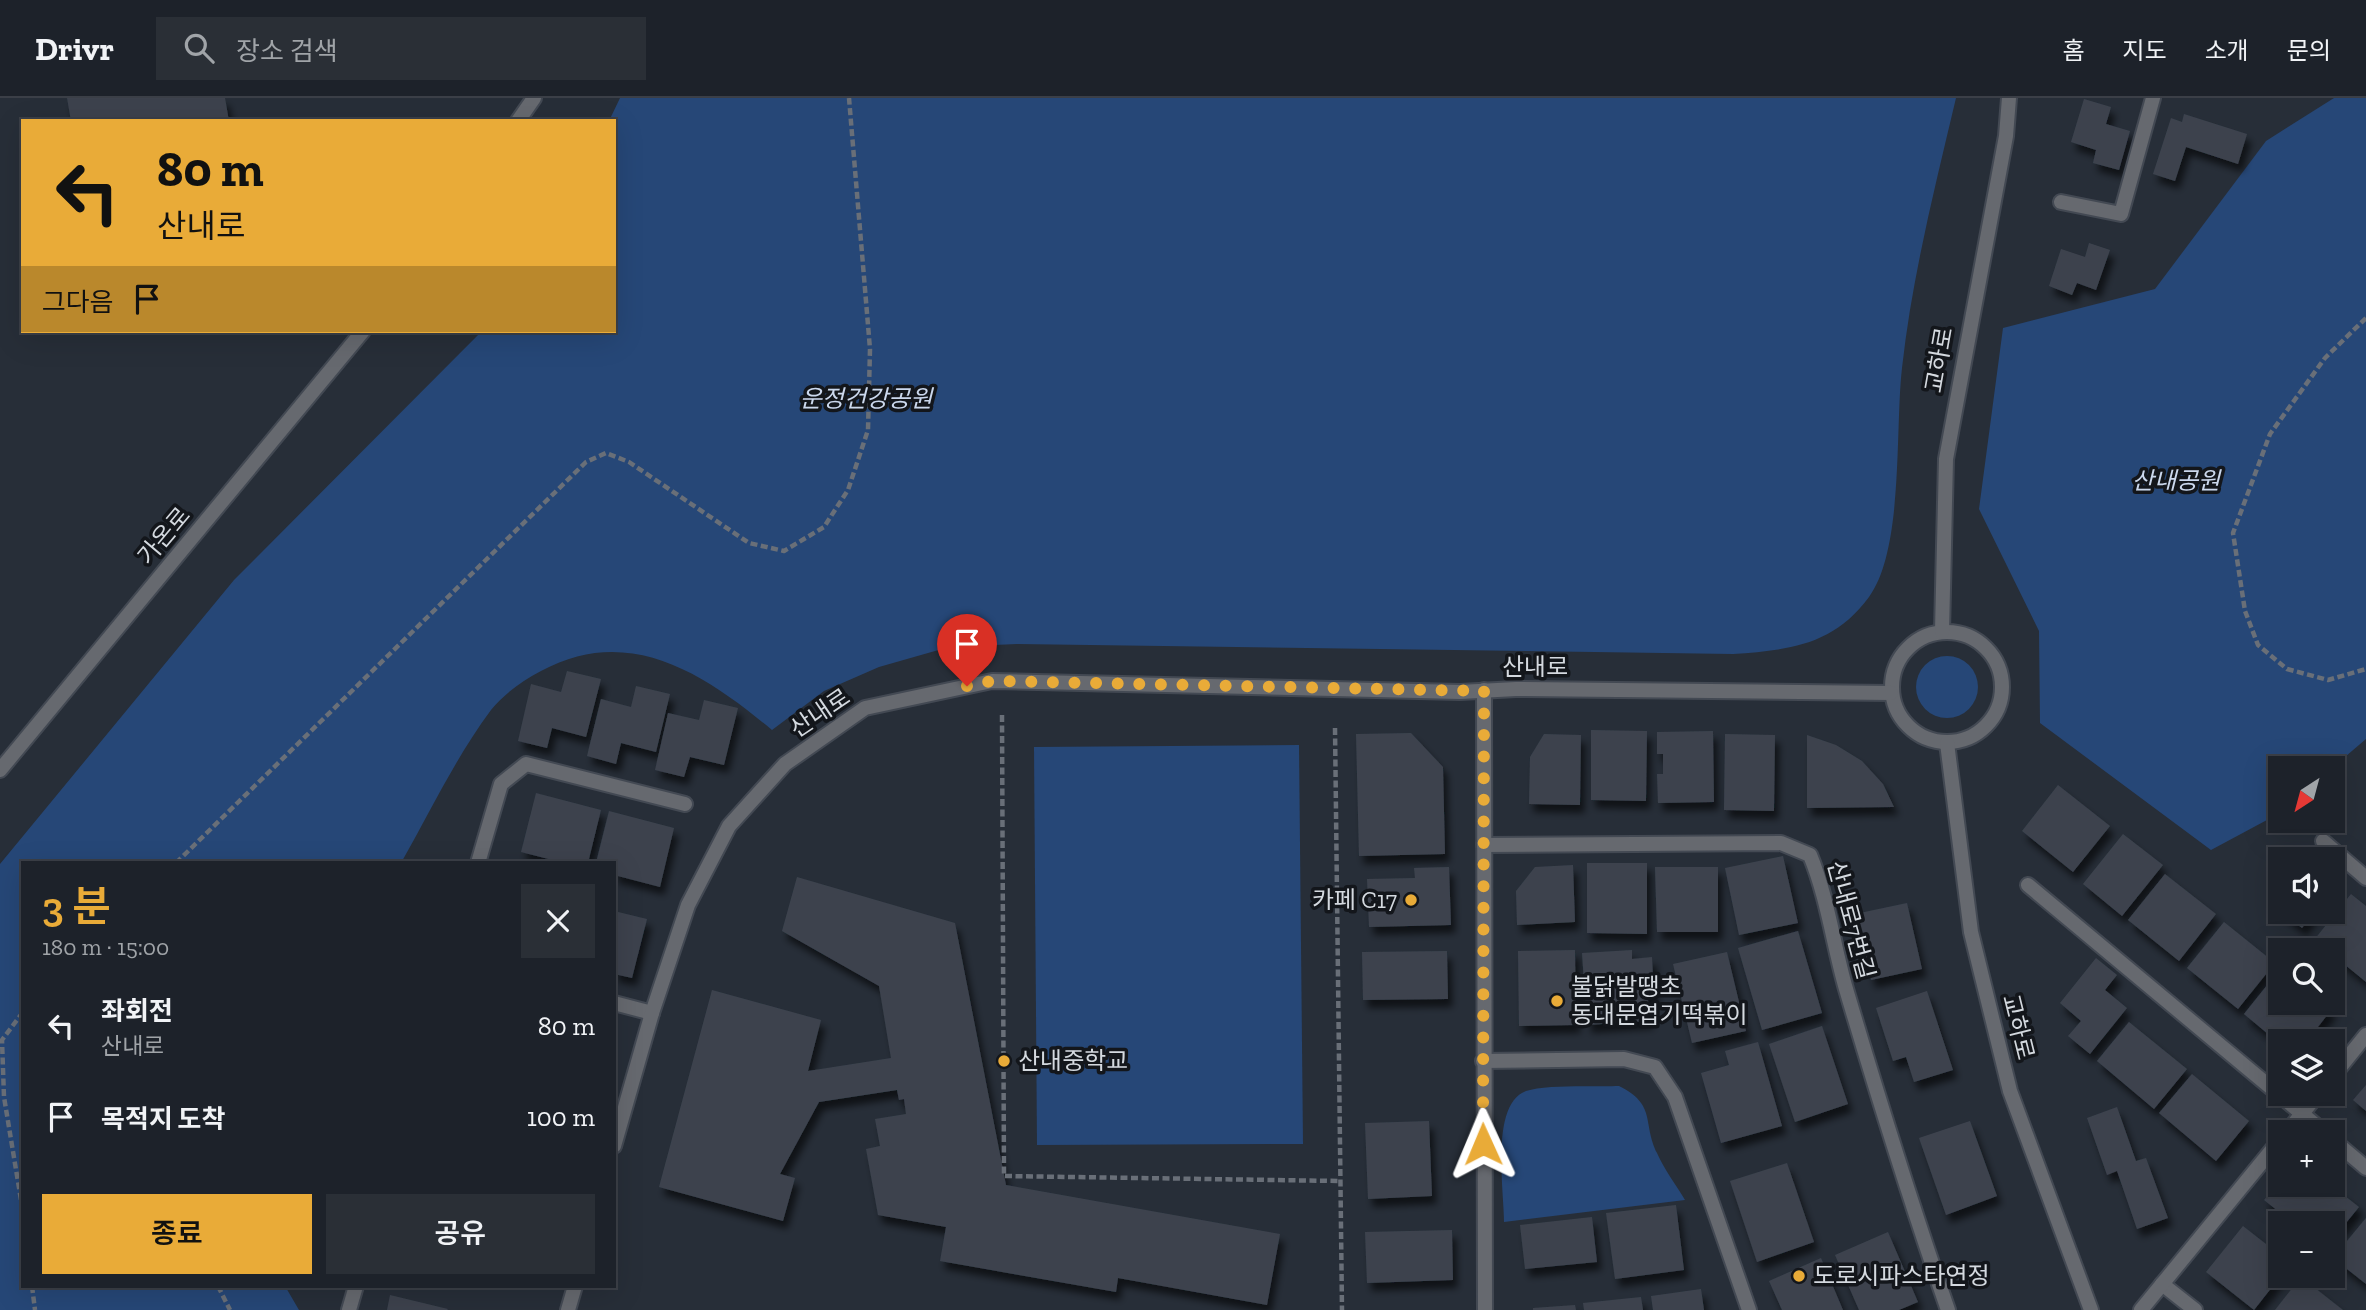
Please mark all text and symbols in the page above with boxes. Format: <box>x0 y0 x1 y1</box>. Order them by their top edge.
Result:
search box <box>156 17 646 80</box>
text: Drivr <box>35 29 114 68</box>
icon: search <box>180 29 218 67</box>
text: 장소 검색 <box>236 35 338 67</box>
text: 홈 <box>2062 36 2084 65</box>
text: 지도 <box>2122 36 2167 65</box>
text: 소개 <box>2205 36 2249 65</box>
text: 문의 <box>2287 36 2331 65</box>
text: 80 m <box>157 140 264 199</box>
icon: left <box>42 147 133 238</box>
text: 산내로 <box>157 207 245 245</box>
icon: arrive <box>128 280 166 318</box>
text: 그다음 <box>42 286 114 318</box>
street label: 교하로 <box>1918 325 1959 395</box>
park label: 운정건강공원 <box>800 384 934 413</box>
park label: 산내공원 <box>2132 466 2222 495</box>
street label: 가온로 <box>131 501 196 570</box>
pin <box>937 614 997 686</box>
icon: arrive <box>948 625 986 663</box>
street label: 산내로 <box>1502 652 1568 681</box>
street label: 산내로 <box>784 682 855 743</box>
north arrow <box>2268 756 2345 833</box>
map controls <box>2268 756 2345 1288</box>
button: sound <box>2268 847 2345 924</box>
street label: 산내로7번길 <box>1822 857 1881 982</box>
text: 3 분 <box>42 881 111 932</box>
button: close <box>521 884 595 958</box>
place label: 카페 C17 <box>1312 885 1397 914</box>
marker: 카페 C17 <box>1403 892 1419 908</box>
text: 180 m · 15:00 <box>42 933 169 961</box>
button: search <box>2268 938 2345 1015</box>
place label: 불닭발땡초 동대문엽기떡볶이 <box>1571 972 1748 1029</box>
street label: 교하로 <box>1996 991 2041 1063</box>
marker: 불닭발땡초 동대문엽기떡볶이 <box>1549 993 1565 1009</box>
text: 좌회전 <box>101 995 173 1027</box>
icon: left <box>42 1007 80 1045</box>
text: 80 m <box>538 1010 595 1042</box>
button: layers <box>2268 1029 2345 1106</box>
text: 산내로 <box>101 1032 164 1060</box>
place label: 산내중학교 <box>1018 1046 1128 1075</box>
marker: 산내중학교 <box>996 1053 1012 1069</box>
icon: arrive <box>42 1098 80 1136</box>
text: 100 m <box>527 1101 595 1133</box>
text: 목적지 도착 <box>101 1103 225 1135</box>
position arrow <box>1446 1107 1520 1181</box>
button: + <box>2268 1120 2345 1197</box>
button: 종료 <box>42 1194 312 1274</box>
button: 공유 <box>326 1194 595 1274</box>
button: − <box>2268 1211 2345 1288</box>
place label: 도로시파스타연정 <box>1813 1261 1990 1290</box>
marker: 도로시파스타연정 <box>1791 1268 1807 1284</box>

